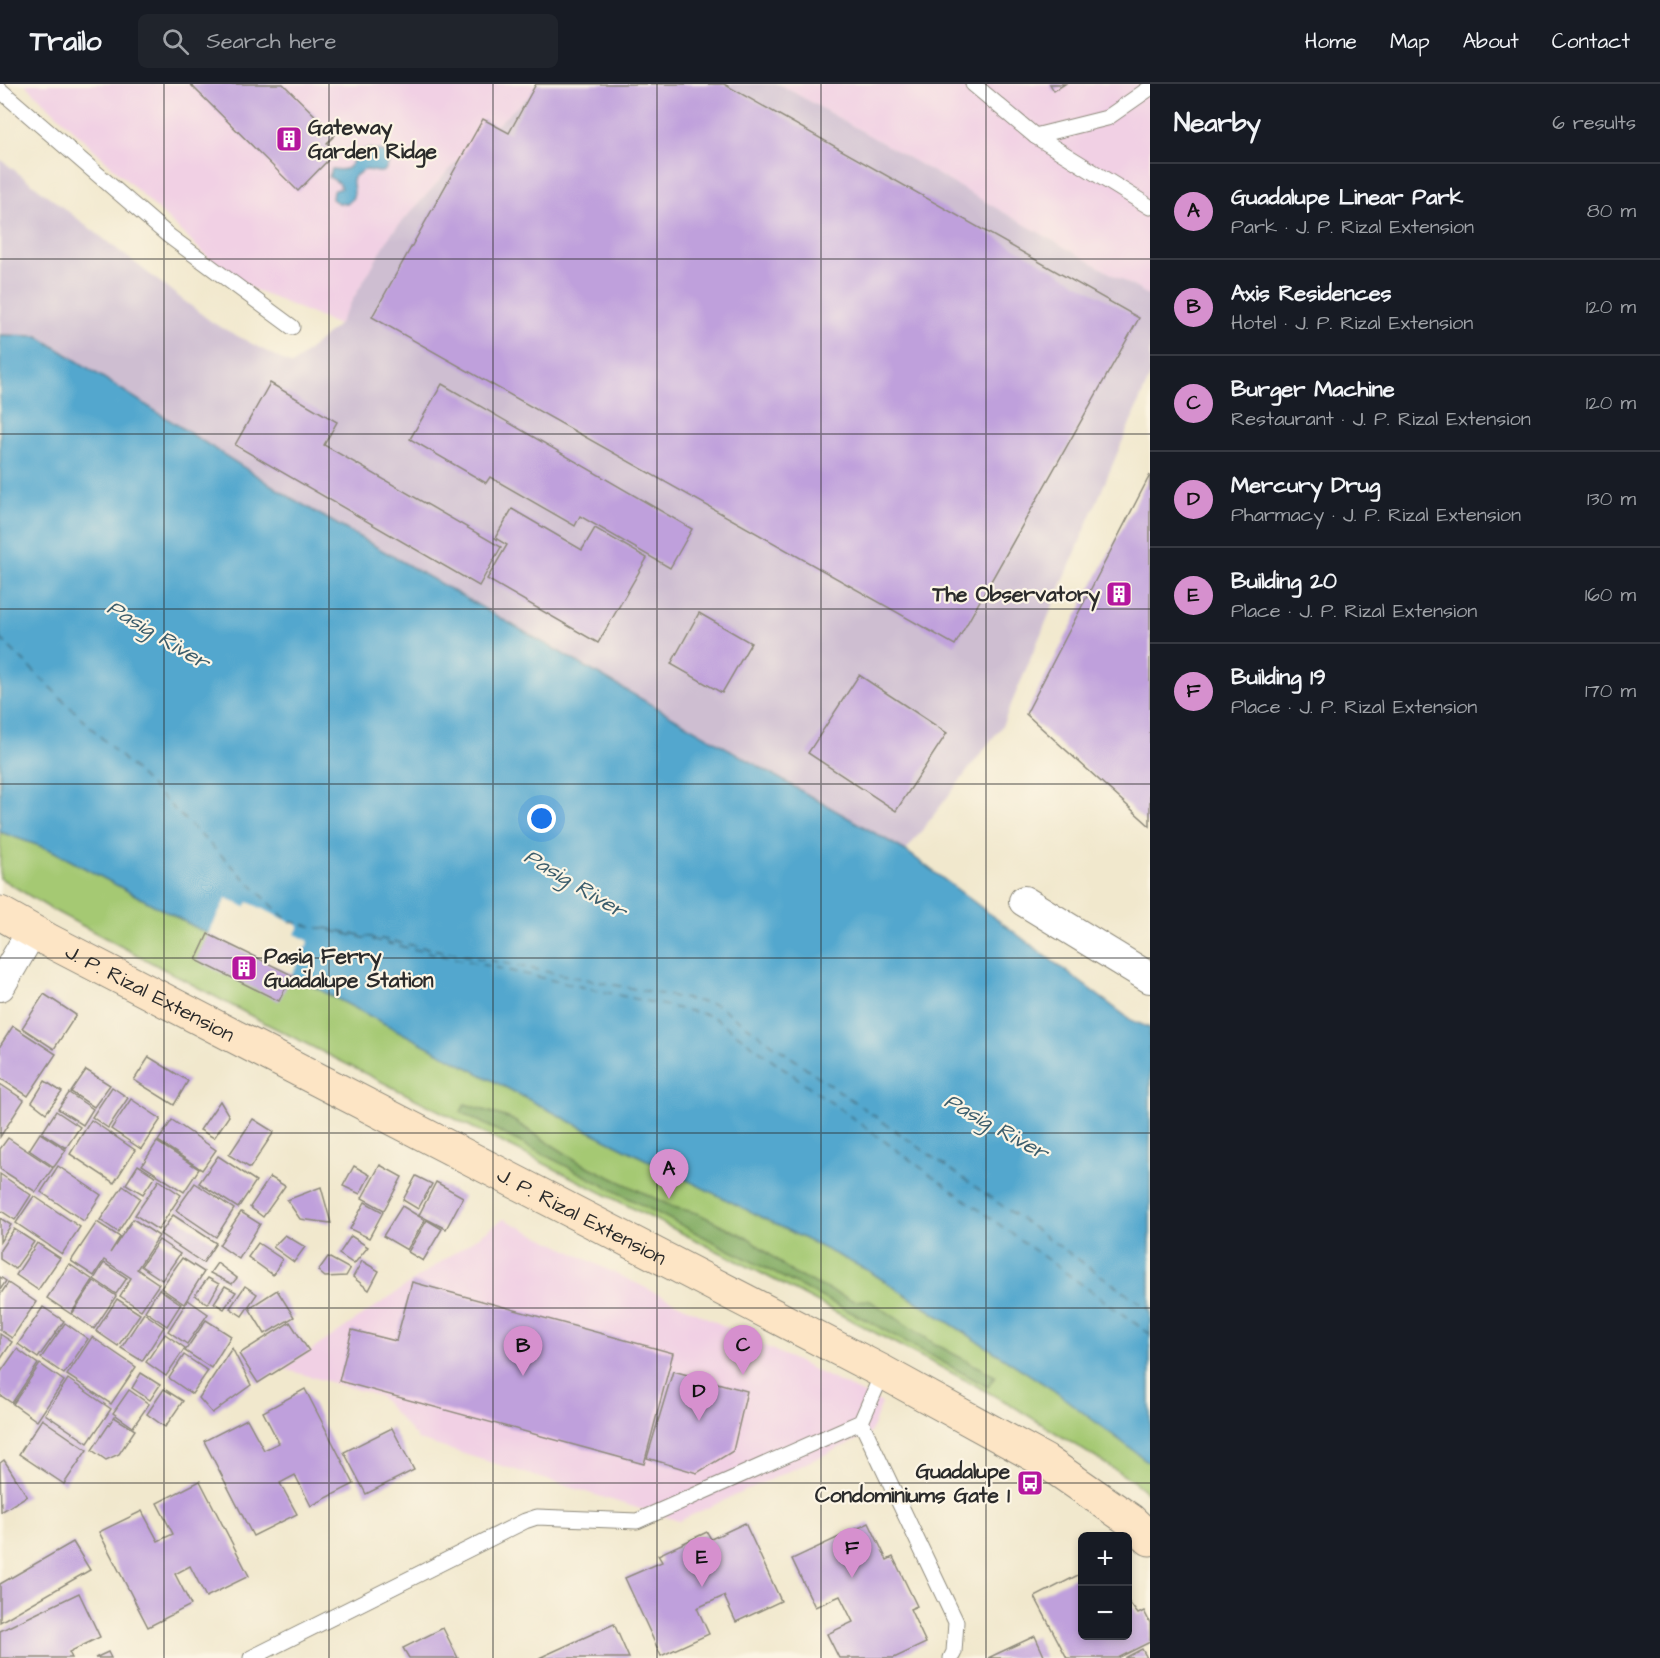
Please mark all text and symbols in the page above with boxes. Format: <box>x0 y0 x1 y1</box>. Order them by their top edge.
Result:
search box <box>138 14 558 68</box>
text: Trailo <box>30 22 102 61</box>
icon: search <box>159 25 192 58</box>
text: Search here <box>207 26 336 57</box>
text: Home <box>1305 27 1357 56</box>
text: Map <box>1390 27 1430 56</box>
text: About <box>1463 27 1519 56</box>
text: Contact <box>1552 27 1630 56</box>
text: Nearby <box>1174 105 1261 141</box>
text: 6 results <box>1552 109 1636 137</box>
place label: Gateway Garden Ridge <box>308 113 438 168</box>
building icon: Gateway Garden Ridge <box>274 124 304 154</box>
text: Guadalupe Linear Park <box>1231 182 1463 213</box>
text: A <box>1187 197 1200 225</box>
text: 80 m <box>1587 197 1636 225</box>
text: Park · J. P. Rizal Extension <box>1231 213 1474 241</box>
text: Axis Residences <box>1231 278 1392 309</box>
text: B <box>1186 293 1201 321</box>
text: 120 m <box>1586 293 1636 321</box>
text: Hotel · J. P. Rizal Extension <box>1231 309 1473 337</box>
text: Burger Machine <box>1231 374 1395 405</box>
text: C <box>1186 389 1201 417</box>
text: 120 m <box>1586 389 1636 417</box>
text: Restaurant · J. P. Rizal Extension <box>1231 405 1531 433</box>
text: Mercury Drug <box>1231 470 1380 501</box>
text: D <box>1187 485 1200 513</box>
text: 130 m <box>1587 485 1636 513</box>
text: Pharmacy · J. P. Rizal Extension <box>1231 501 1521 529</box>
text: Building 20 <box>1231 566 1337 597</box>
building icon: The Observatory <box>1104 579 1134 609</box>
place label: The Observatory <box>931 580 1100 612</box>
text: E <box>1188 581 1199 609</box>
text: 160 m <box>1585 581 1636 609</box>
water label: Pasig River <box>101 592 217 680</box>
text: Place · J. P. Rizal Extension <box>1231 597 1477 625</box>
text: Building 19 <box>1231 662 1326 693</box>
text: F <box>1187 677 1200 705</box>
text: 170 m <box>1585 677 1636 705</box>
text: Place · J. P. Rizal Extension <box>1231 693 1477 721</box>
your location <box>527 804 556 833</box>
water label: Pasig River <box>518 841 634 929</box>
street label: J. P. Rizal Extension <box>60 937 240 1049</box>
place label: Pasig Ferry Guadalupe Station <box>264 942 434 996</box>
building icon: Pasig Ferry Guadalupe Station <box>229 953 259 983</box>
water label: Pasig River <box>938 1086 1056 1171</box>
pin: A <box>650 1150 688 1199</box>
street label: J. P. Rizal Extension <box>492 1160 671 1272</box>
pin: B <box>504 1326 542 1376</box>
pin: C <box>724 1326 762 1375</box>
pin: D <box>680 1372 718 1421</box>
place label: Guadalupe Condominiums Gate 1 <box>815 1457 1011 1510</box>
bus stop icon: Guadalupe Condominiums Gate 1 <box>1015 1468 1045 1498</box>
pin: F <box>832 1528 872 1578</box>
map controls <box>1078 1532 1132 1640</box>
button: + <box>1078 1532 1132 1586</box>
pin: E <box>682 1538 722 1587</box>
button: − <box>1078 1586 1132 1640</box>

